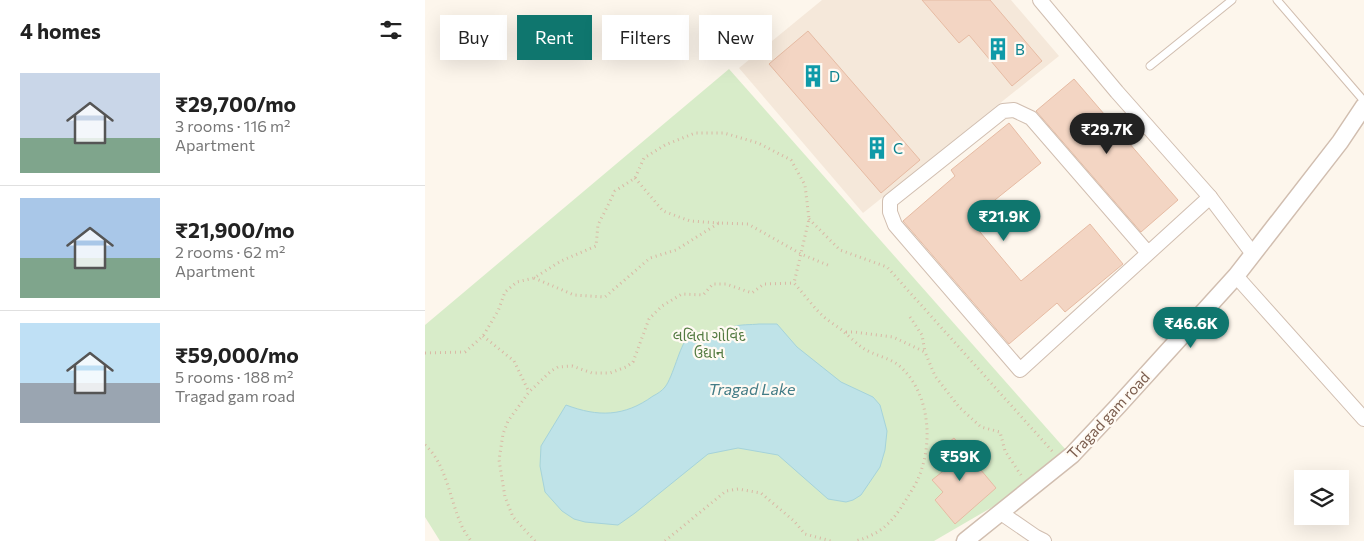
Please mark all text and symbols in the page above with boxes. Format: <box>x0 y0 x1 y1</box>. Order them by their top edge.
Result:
chip: Buy <box>440 15 507 60</box>
chip: Rent <box>517 15 592 60</box>
chip: Filters <box>602 15 689 60</box>
chip: New <box>699 15 772 60</box>
icon: filters <box>377 16 405 44</box>
text: 4 homes <box>20 18 101 43</box>
building icon: B <box>985 36 1011 62</box>
place label: B <box>1015 40 1025 58</box>
building icon: D <box>800 63 826 89</box>
place label: D <box>829 67 840 85</box>
text: ₹29,700/mo <box>175 91 296 116</box>
icon: home <box>60 93 120 153</box>
pin: ₹29.7K <box>1066 112 1148 155</box>
text: 3 rooms · 116 m² <box>175 116 290 135</box>
text: ₹29.7K <box>1081 119 1133 138</box>
text: Apartment <box>175 135 255 154</box>
building icon: C <box>864 135 890 161</box>
place label: C <box>893 139 903 157</box>
pin: ₹21.9K <box>963 200 1045 242</box>
text: ₹21.9K <box>978 206 1030 225</box>
text: ₹21,900/mo <box>175 217 295 242</box>
icon: home <box>60 218 120 278</box>
text: 2 rooms · 62 m² <box>175 242 285 261</box>
text: Apartment <box>175 261 255 280</box>
pin: ₹46.6K <box>1150 306 1232 349</box>
text: ₹46.6K <box>1164 313 1218 332</box>
park label: લલિતા ગોવિંદ ઉદ્યાન <box>673 326 746 361</box>
text: ₹59,000/mo <box>175 342 299 367</box>
icon: home <box>60 343 120 403</box>
text: 5 rooms · 188 m² <box>175 367 293 386</box>
street label: Tragad gam road <box>1063 368 1153 462</box>
water label: Tragad Lake <box>708 379 796 398</box>
text: Tragad gam road <box>175 386 295 405</box>
pin: ₹59K <box>930 440 990 482</box>
text: ₹59K <box>940 446 980 465</box>
map controls <box>1294 470 1349 525</box>
button: layers <box>1294 470 1349 525</box>

